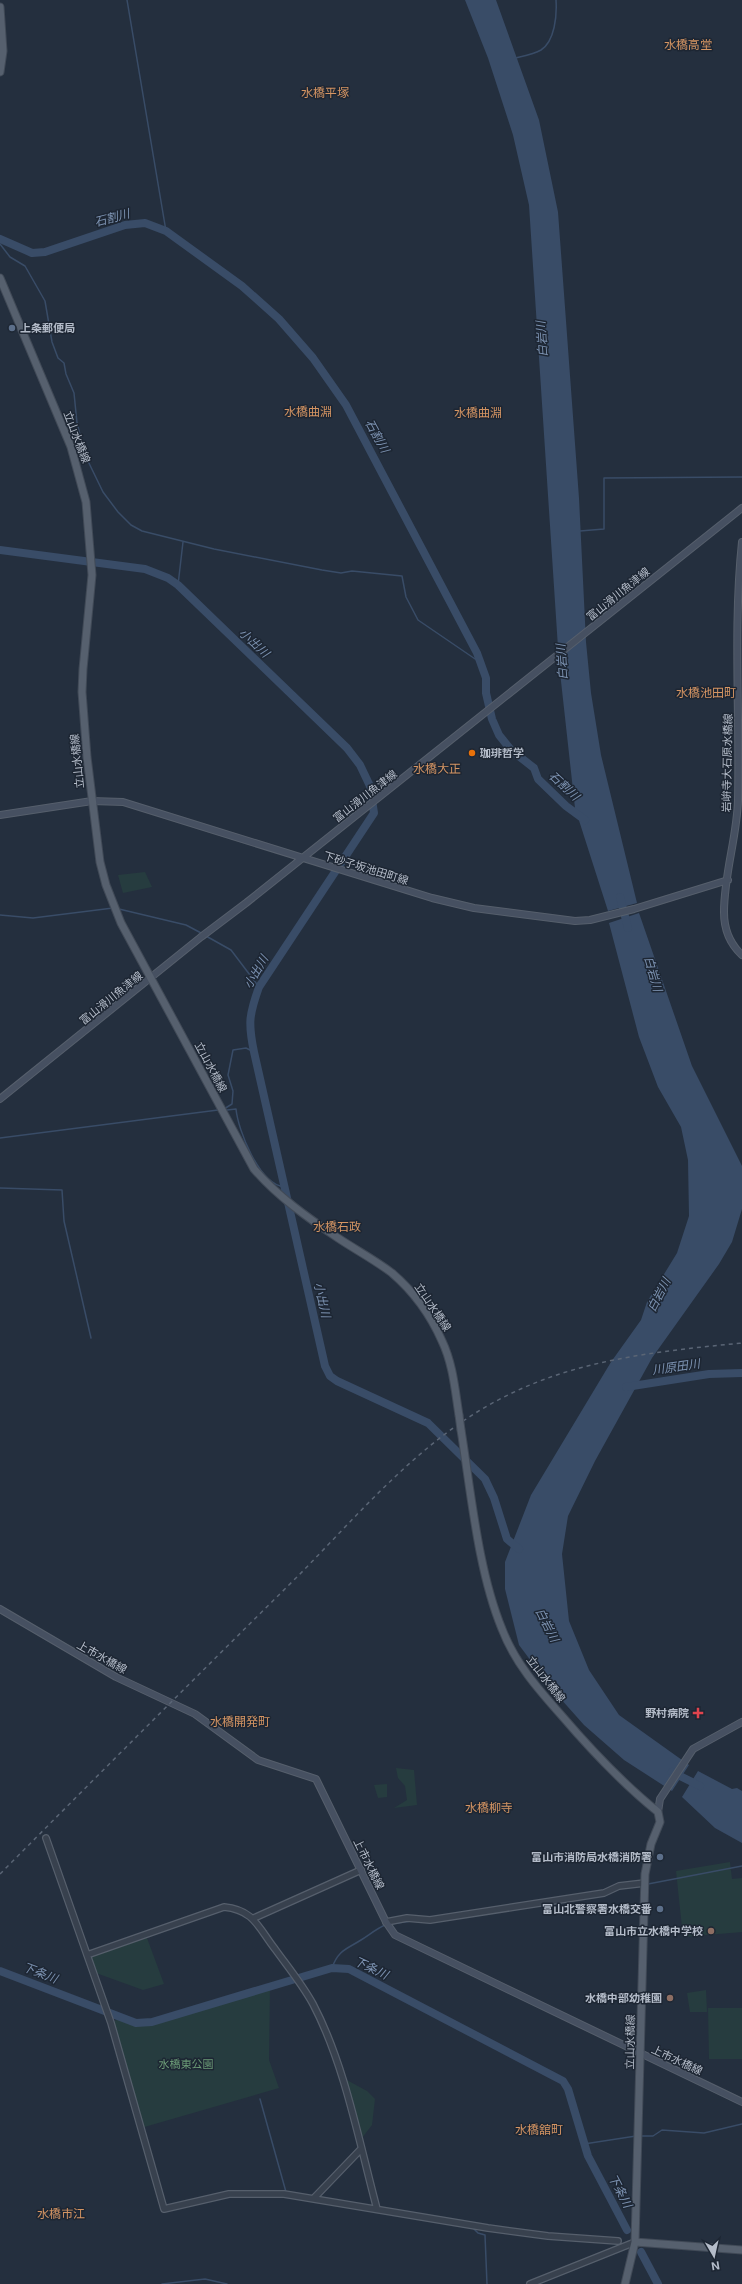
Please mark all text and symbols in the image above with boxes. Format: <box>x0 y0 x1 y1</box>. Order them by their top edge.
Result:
district label: 水橋高堂 <box>664 37 712 52</box>
district label: 水橋平塚 <box>301 85 349 100</box>
water label: 石割川 <box>93 205 133 229</box>
water label: 白岩川 <box>533 319 550 358</box>
place label: 上条郵便局 <box>20 321 75 335</box>
marker: 上条郵便局 <box>7 323 17 333</box>
district label: 水橋曲淵 <box>284 404 332 419</box>
district label: 水橋曲淵 <box>454 405 502 420</box>
street label: 立山水橋線 <box>61 409 93 465</box>
water label: 石割川 <box>362 416 394 457</box>
street label: 富山滑川魚津線 <box>584 564 652 624</box>
water label: 小出川 <box>236 625 274 662</box>
water label: 白岩川 <box>553 642 570 681</box>
district label: 水橋池田町 <box>676 685 736 700</box>
street label: 岩峅寺大石原水橋線 <box>719 713 735 813</box>
street label: 立山水橋線 <box>67 733 87 789</box>
place label: 珈琲哲学 <box>480 746 524 760</box>
marker: 珈琲哲学 <box>467 748 477 758</box>
district label: 水橋大正 <box>413 761 461 776</box>
street label: 富山滑川魚津線 <box>330 767 400 825</box>
water label: 石割川 <box>546 768 584 805</box>
street label: 下砂子坂池田町線 <box>322 848 410 888</box>
water label: 小出川 <box>240 951 272 991</box>
water label: 白岩川 <box>641 954 666 995</box>
street label: 富山滑川魚津線 <box>77 968 145 1028</box>
street label: 立山水橋線 <box>192 1039 230 1095</box>
district label: 水橋石政 <box>313 1219 361 1234</box>
water label: 白岩川 <box>644 1274 674 1314</box>
street label: 立山水橋線 <box>412 1280 454 1334</box>
water label: 小出川 <box>311 1281 334 1321</box>
water label: 川原田川 <box>651 1355 703 1377</box>
water label: 白岩川 <box>533 1605 563 1646</box>
street label: 上市水橋線 <box>75 1638 129 1676</box>
street label: 立山水橋線 <box>524 1653 568 1705</box>
place label: 野村病院 <box>645 1706 689 1720</box>
marker: 野村病院 <box>692 1707 704 1719</box>
district label: 水橋開発町 <box>210 1714 270 1729</box>
district label: 水橋柳寺 <box>465 1800 513 1815</box>
street label: 上市水橋線 <box>351 1836 387 1892</box>
place label: 富山市消防局水橋消防署 <box>531 1850 652 1864</box>
marker: 富山市消防局水橋消防署 <box>655 1852 665 1862</box>
place label: 富山北警察署水橋交番 <box>542 1902 652 1916</box>
marker: 富山北警察署水橋交番 <box>655 1904 665 1914</box>
place label: 富山市立水橋中学校 <box>604 1924 703 1938</box>
marker: 富山市立水橋中学校 <box>706 1926 716 1936</box>
water label: 下条川 <box>352 1953 393 1983</box>
water label: 下条川 <box>21 1959 62 1987</box>
place label: 水橋中部幼稚園 <box>585 1991 662 2005</box>
marker: 水橋中部幼稚園 <box>665 1993 675 2003</box>
street label: 立山水橋線 <box>623 2014 637 2070</box>
street label: 上市水橋線 <box>649 2042 705 2078</box>
park label: 水橋東公園 <box>159 2057 214 2071</box>
district label: 水橋舘町 <box>515 2122 563 2137</box>
water label: 下条川 <box>605 2171 636 2212</box>
district label: 水橋市江 <box>37 2206 85 2221</box>
north arrow <box>694 2236 734 2276</box>
text: N <box>710 2258 721 2273</box>

